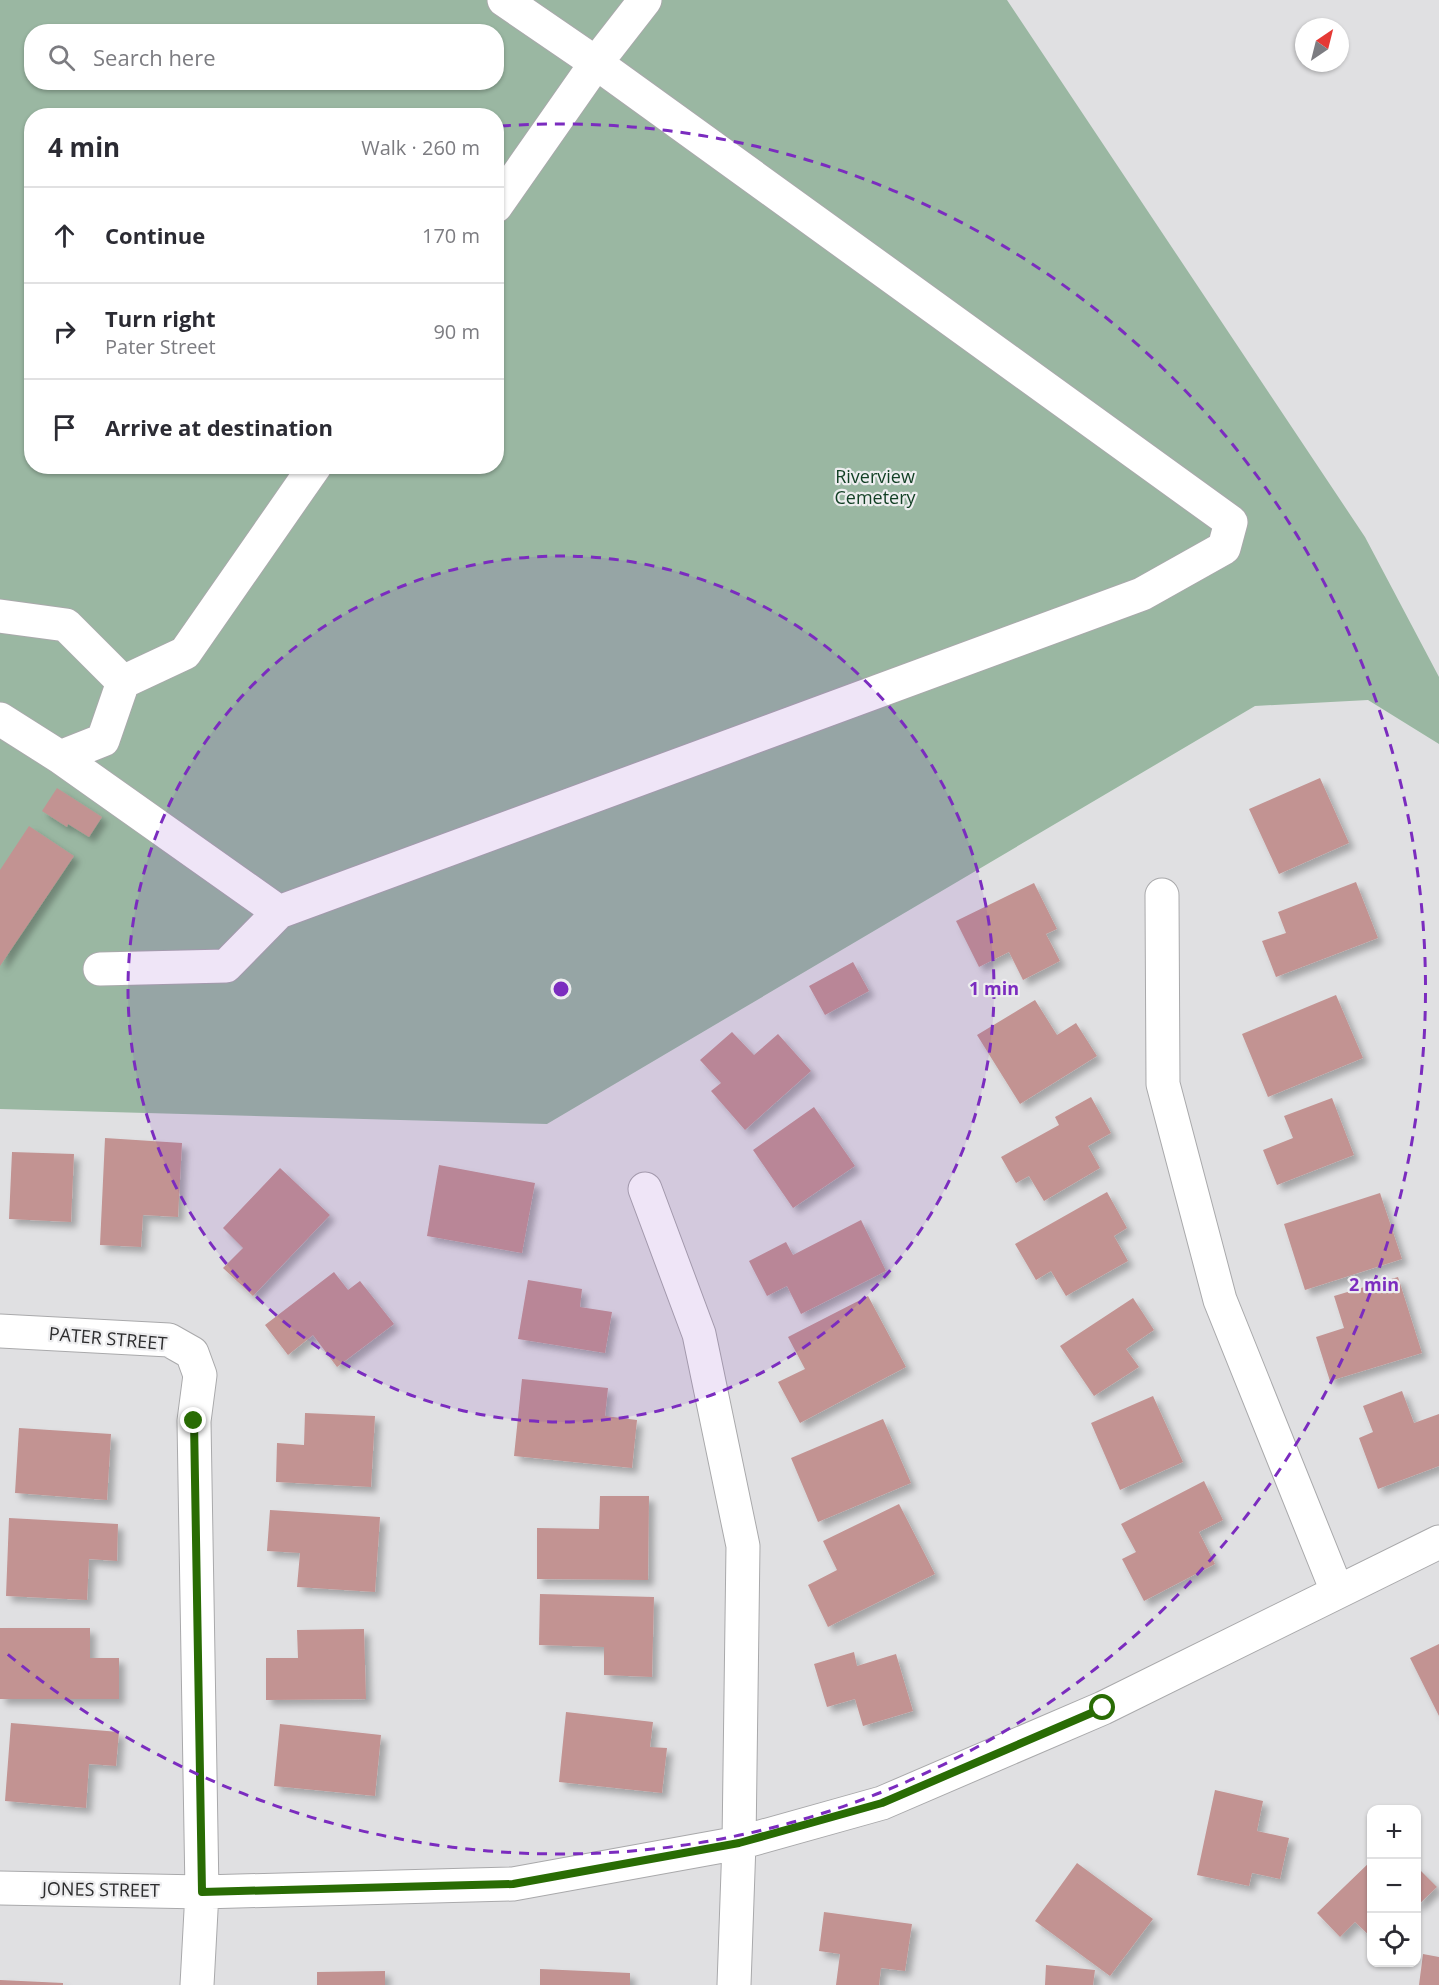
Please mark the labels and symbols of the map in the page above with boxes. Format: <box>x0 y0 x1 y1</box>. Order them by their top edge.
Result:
north arrow <box>1295 18 1349 72</box>
park label: Riverview Cemetery <box>834 464 917 509</box>
text: 1 min <box>969 976 1019 1000</box>
centre of rings <box>551 979 571 999</box>
text: 2 min <box>1349 1272 1399 1296</box>
street label: PATER STREET <box>48 1321 168 1355</box>
route end <box>180 1407 206 1433</box>
route start <box>1089 1694 1115 1720</box>
street label: JONES STREET <box>40 1876 160 1902</box>

